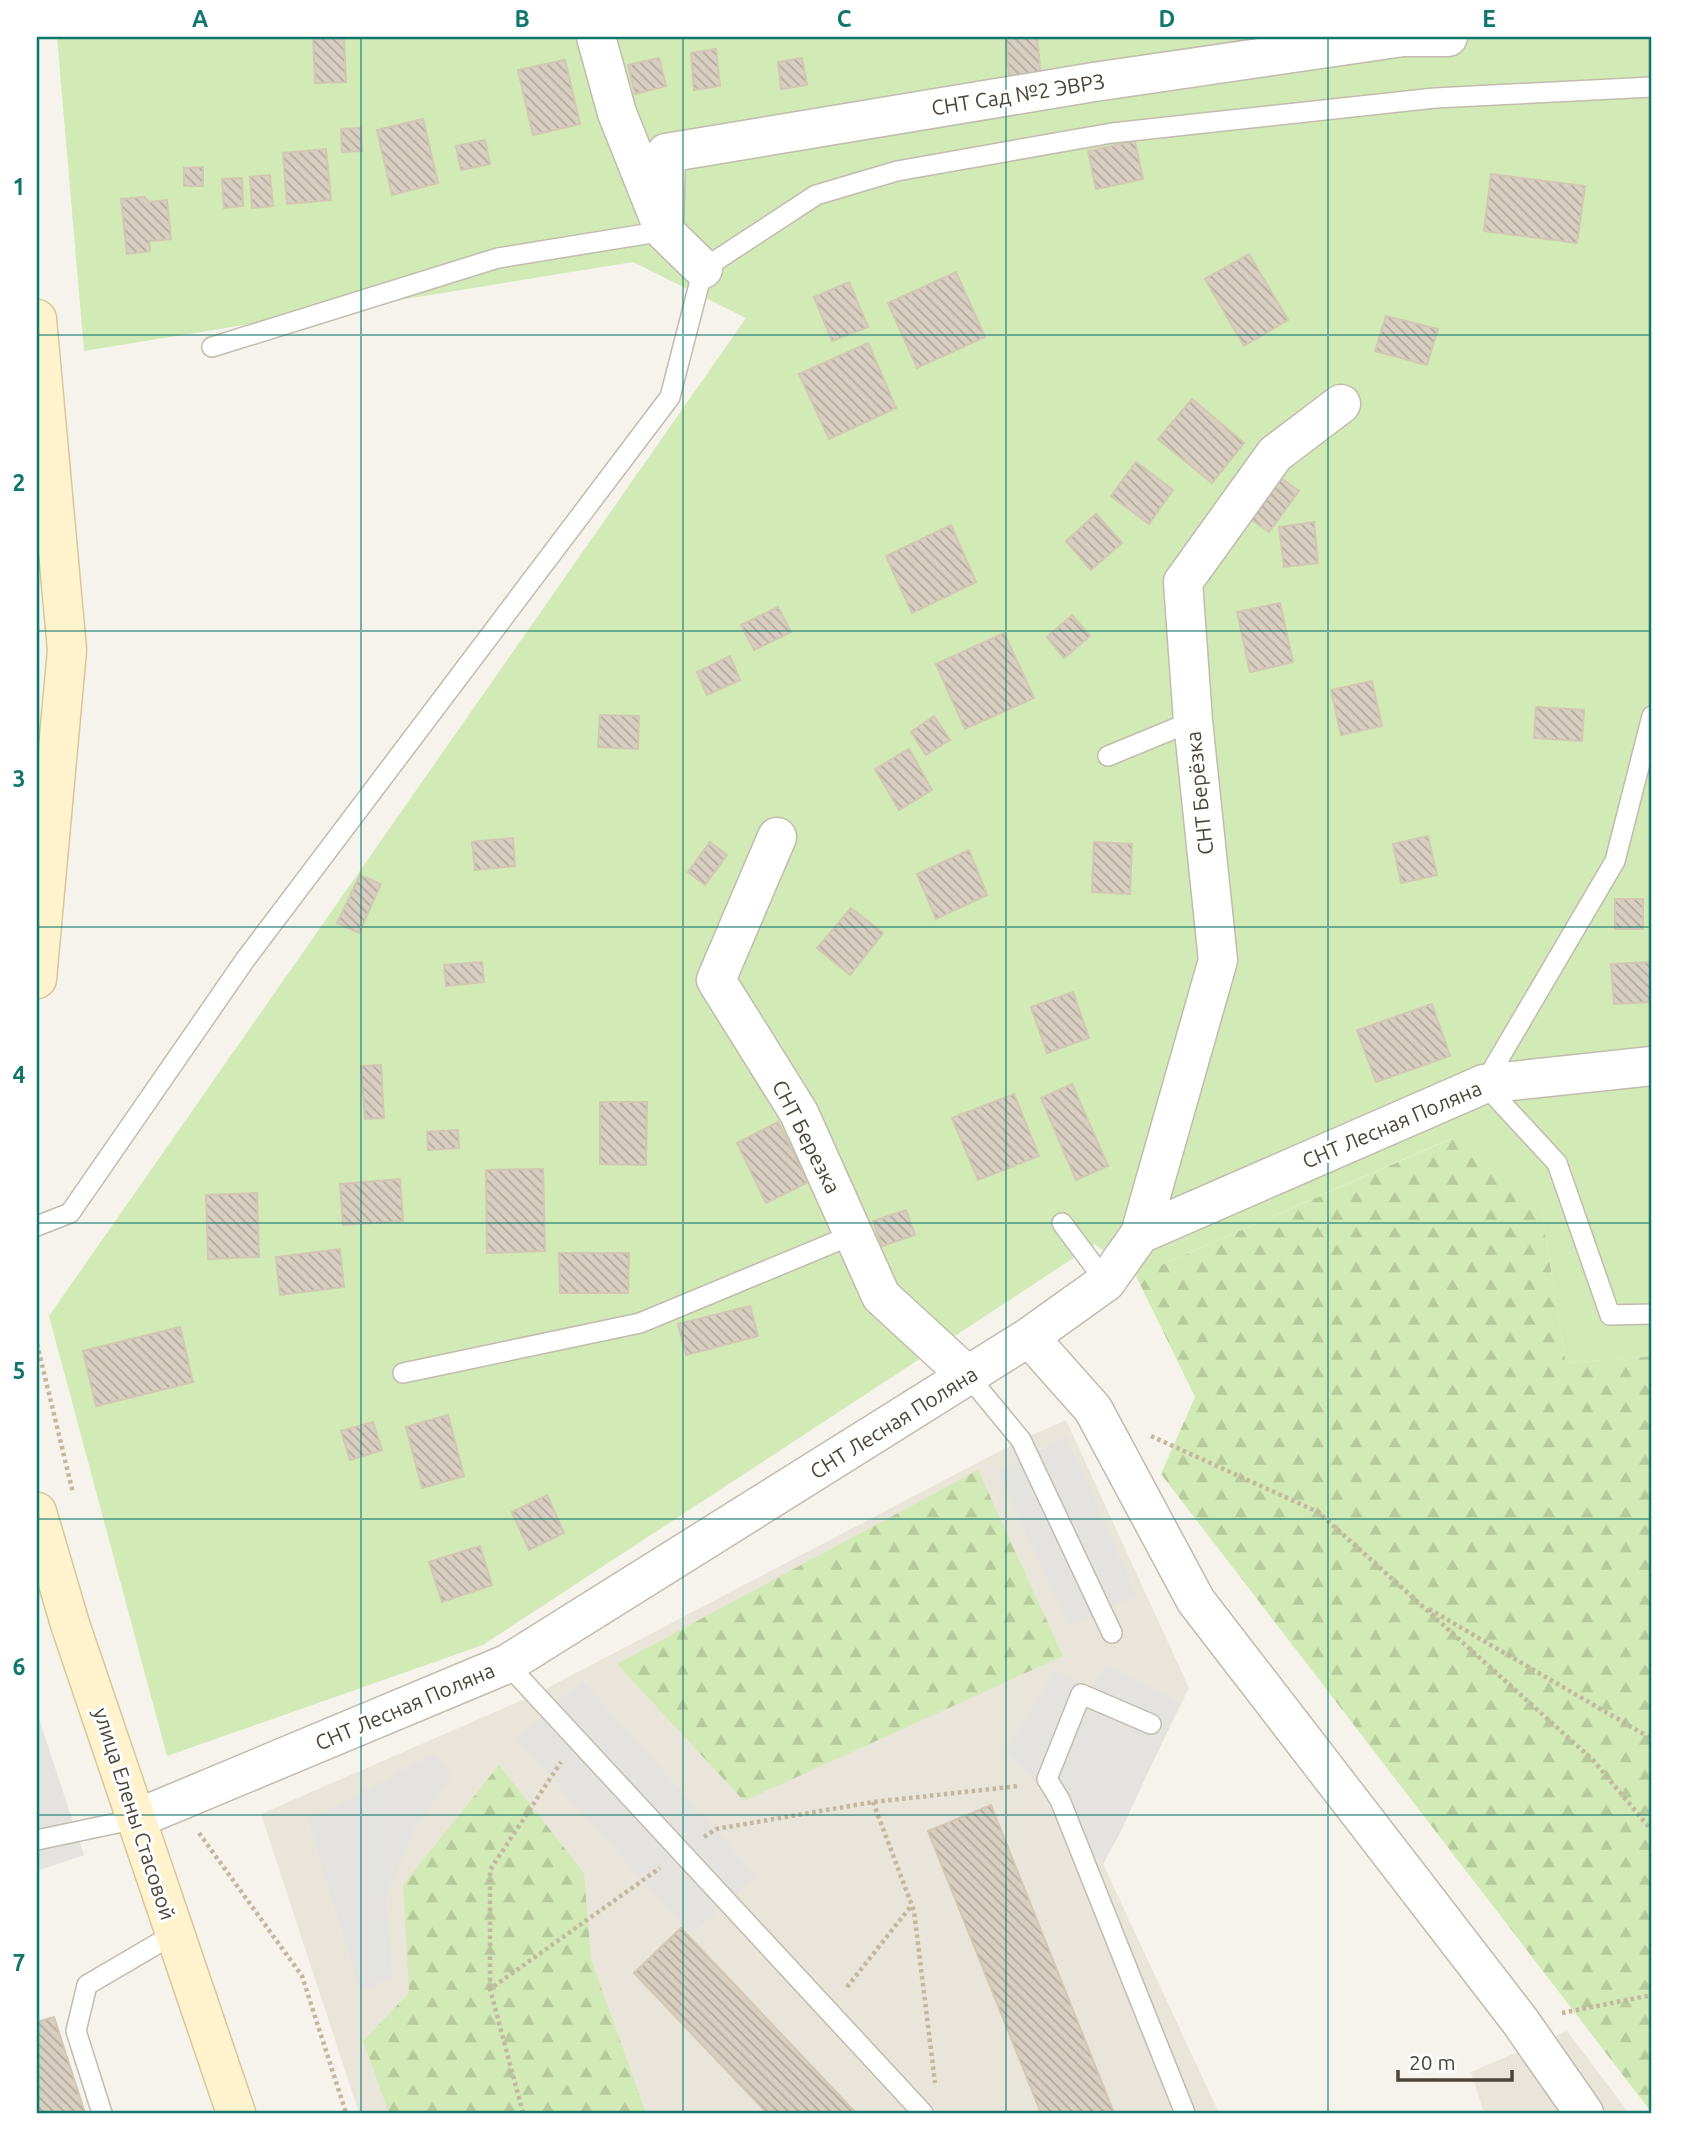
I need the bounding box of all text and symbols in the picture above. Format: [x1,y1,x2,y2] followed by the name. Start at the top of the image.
[192,6,208,31] text: A
[514,6,530,31] text: B
[837,6,852,31] text: C
[1159,6,1175,31] text: D
[1482,6,1496,31] text: E
[930,68,1106,120] street label: СНТ Сад №2 ЭВРЗ
[13,174,25,199] text: 1
[13,470,25,495] text: 2
[1181,730,1217,856] street label: СНТ Берёзка
[13,766,25,791] text: 3
[13,1062,26,1087] text: 4
[1298,1075,1485,1173] street label: СНТ Лесная Поляна
[768,1076,846,1197] street label: СНТ Березка
[13,1358,25,1383] text: 5
[805,1361,981,1483] street label: СНТ Лесная Поляна
[13,1654,26,1679] text: 6
[311,1657,498,1755] street label: СНТ Лесная Поляна
[89,1705,181,1923] street label: улица Елены Стасовой
[13,1950,25,1975] text: 7
[1398,2038,1512,2082] scale bar
[1409,2050,1456,2074] text: 20 m

